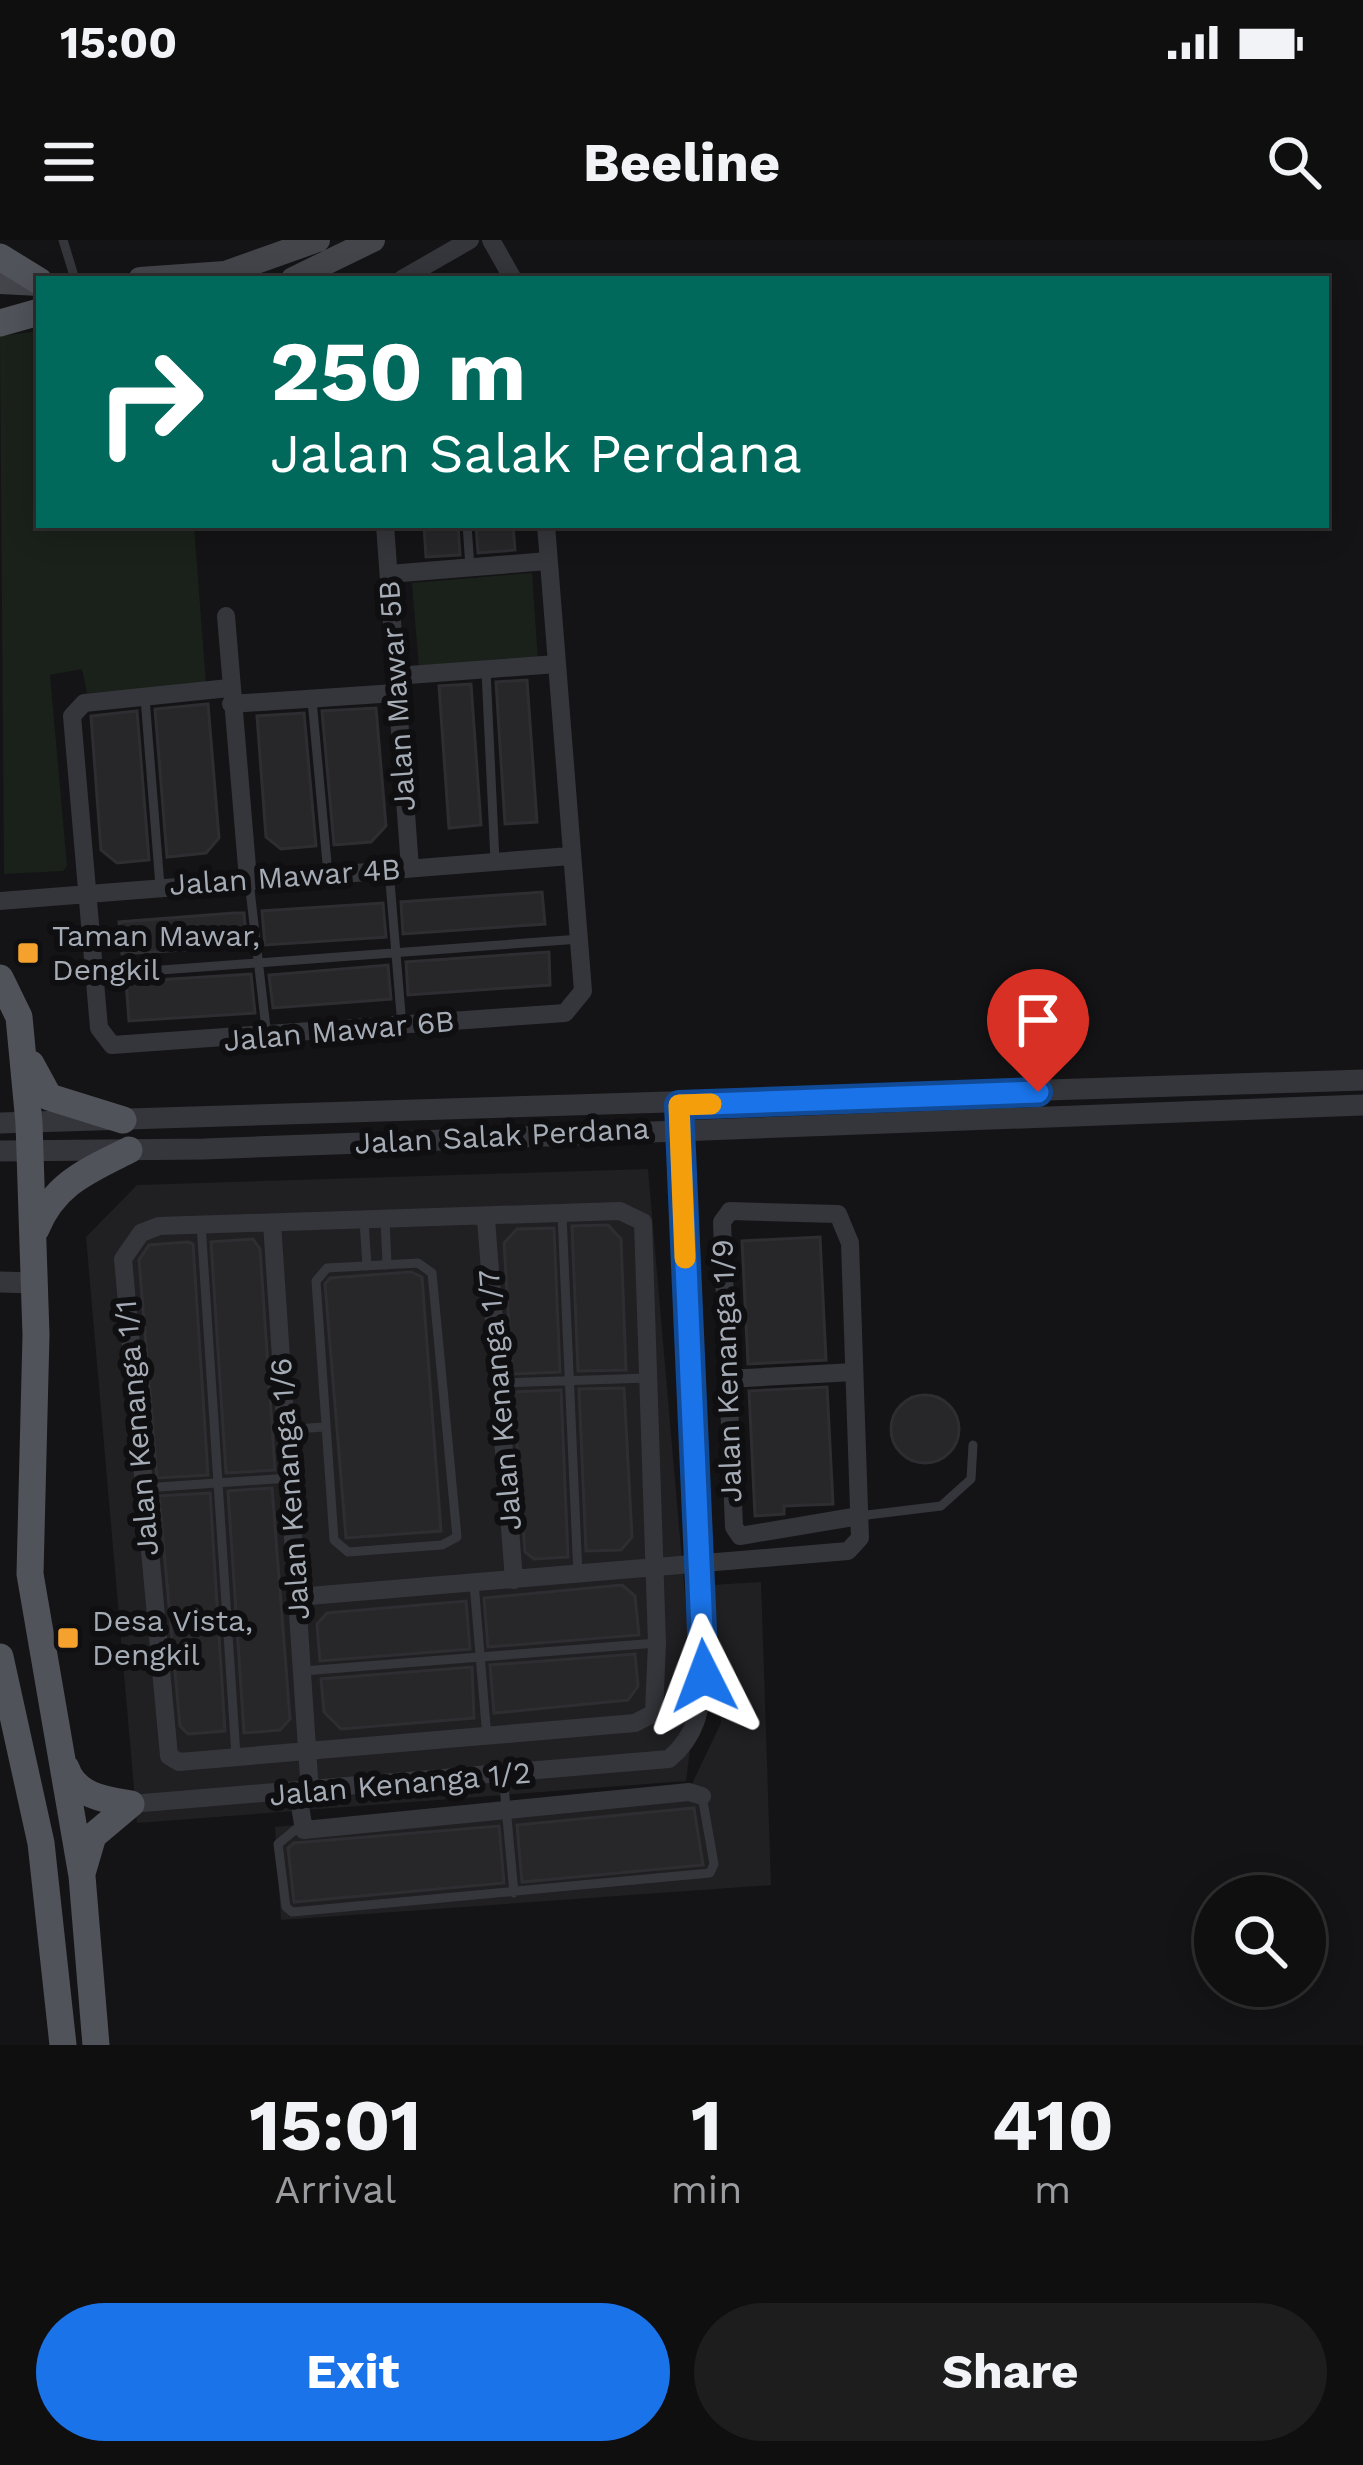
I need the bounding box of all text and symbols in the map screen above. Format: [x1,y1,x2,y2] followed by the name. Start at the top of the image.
[60,16,177,69] text: 15:00
[36,129,102,195] icon: menu
[1261,129,1327,195] icon: search
[583,131,780,194] text: Beeline
[270,322,526,420] text: 250 m
[72,324,228,480] icon: right
[270,422,802,485] text: Jalan Salak Perdana
[371,580,422,812] street label: Jalan Mawar 5B
[168,851,402,902] street label: Jalan Mawar 4B
[52,918,260,987] place label: Taman Mawar, Dengkil
[15,940,41,966] marker: Taman Mawar, Dengkil
[987,969,1089,1092] pin
[1005,987,1071,1053] icon: arrive
[222,1003,456,1058] street label: Jalan Mawar 6B
[354,1110,650,1161] street label: Jalan Salak Perdana
[704,1239,749,1503] street label: Jalan Kenanga 1/9
[471,1268,528,1532] street label: Jalan Kenanga 1/7
[108,1299,165,1557] street label: Jalan Kenanga 1/1
[263,1357,316,1621] street label: Jalan Kenanga 1/6
[92,1603,253,1672] place label: Desa Vista, Dengkil
[641,1613,767,1739] position arrow
[55,1625,81,1651] marker: Desa Vista, Dengkil
[268,1755,532,1812] street label: Jalan Kenanga 1/2
[1194,1875,1326,2007] map controls
[1194,1875,1326,2007] button: search
[249,2083,421,2167] text: 15:01
[691,2083,722,2167] text: 1
[992,2083,1114,2167] text: 410
[274,2167,396,2212] text: Arrival
[671,2167,742,2212] text: min
[1034,2167,1071,2212] text: m
[36,2303,670,2441] button: Exit
[694,2303,1327,2441] button: Share

